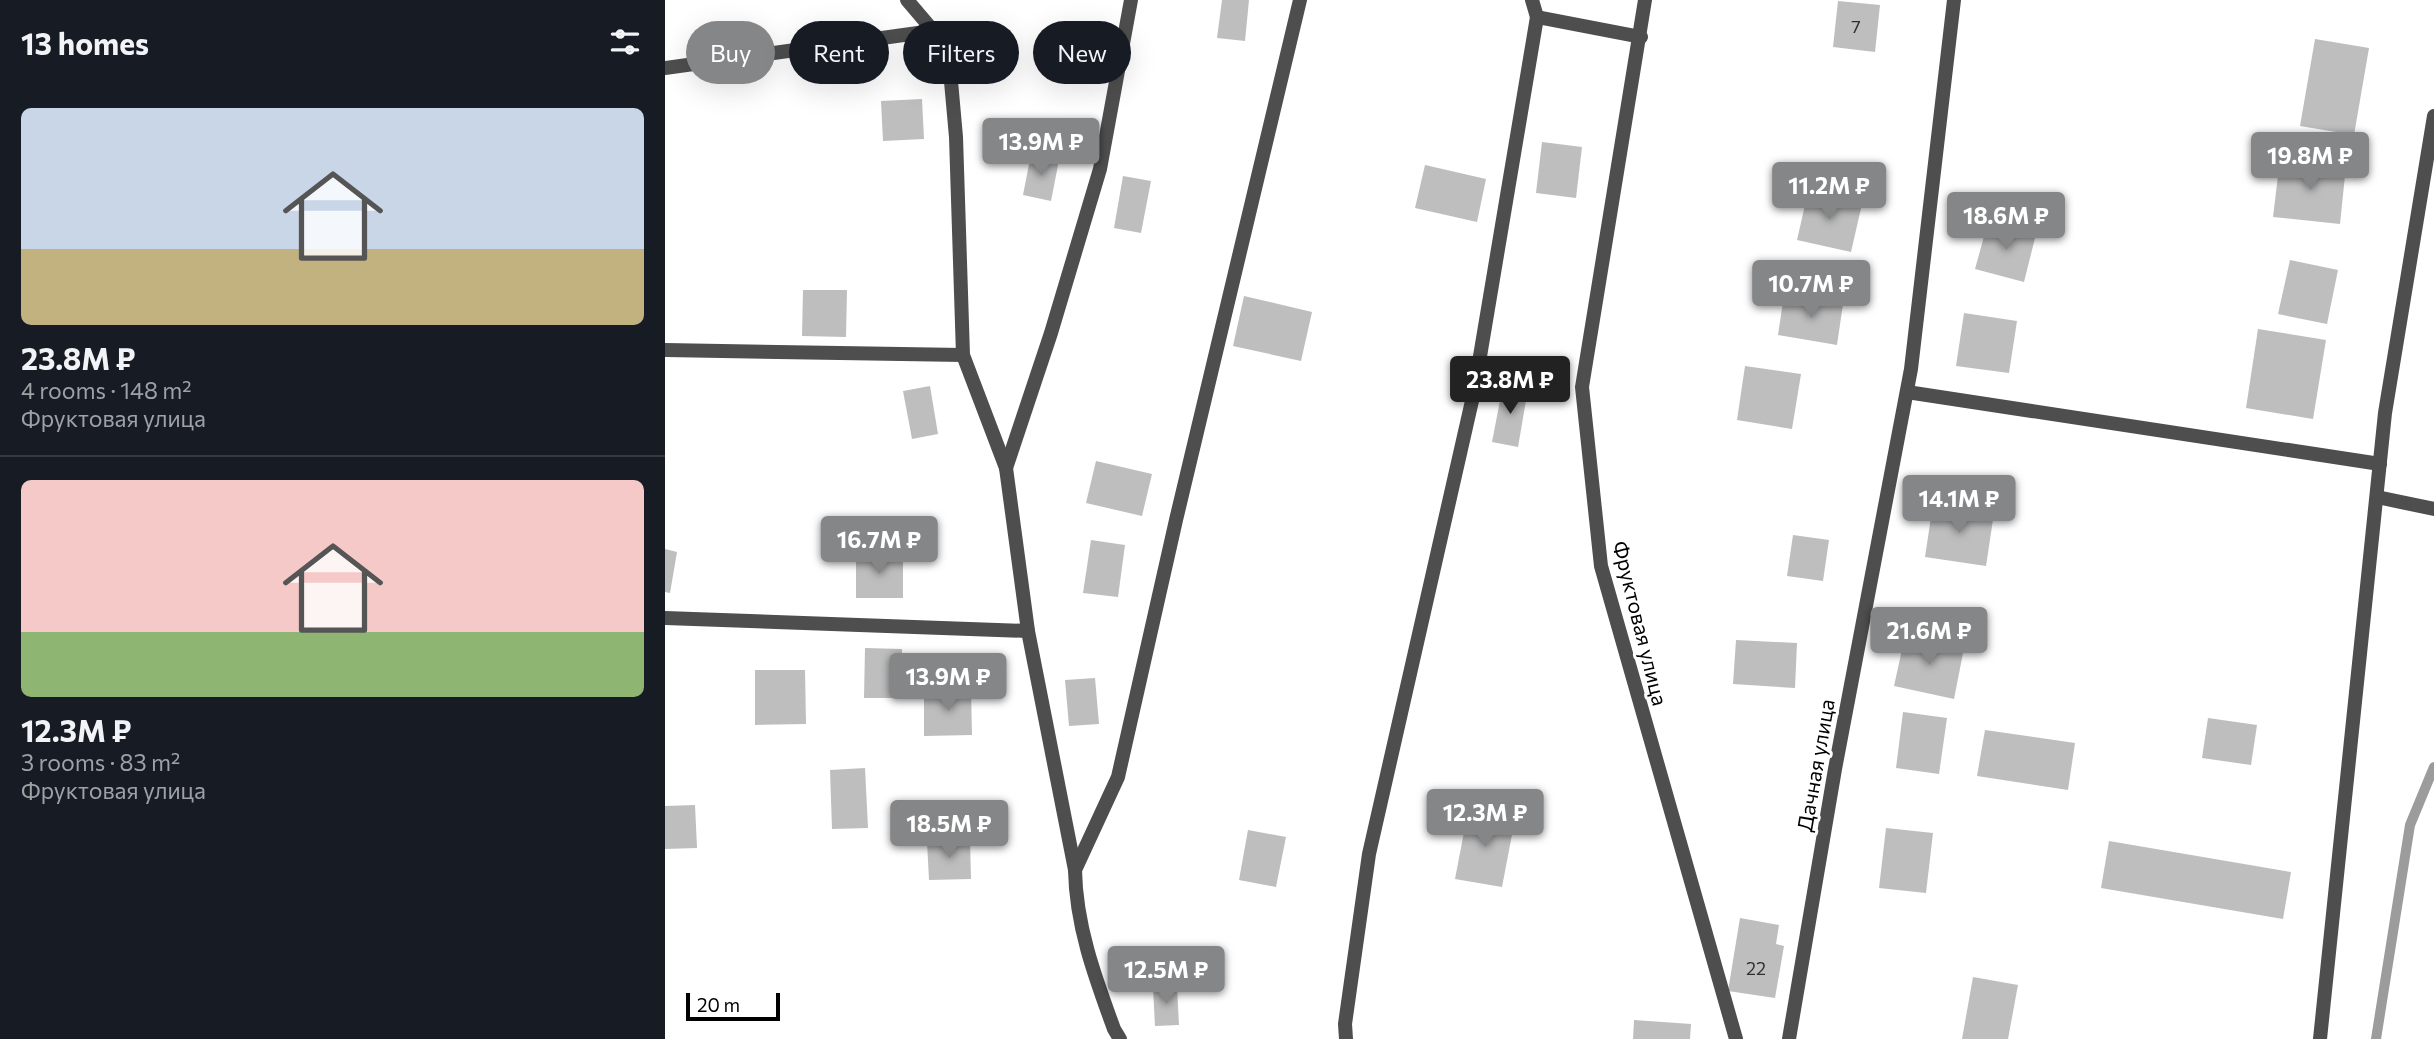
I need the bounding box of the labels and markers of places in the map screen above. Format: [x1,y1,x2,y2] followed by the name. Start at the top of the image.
[976,118,1106,178] pin: 13.9M ₽
[2245,132,2375,192] pin: 19.8M ₽
[1764,162,1894,222] pin: 11.2M ₽
[1941,192,2071,252] pin: 18.6M ₽
[1746,260,1876,320] pin: 10.7M ₽
[1445,356,1575,416] pin: 23.8M ₽
[1894,476,2024,535] pin: 14.1M ₽
[814,516,944,576] pin: 16.7M ₽
[1864,608,1994,667] pin: 21.6M ₽
[883,654,1013,713] pin: 13.9M ₽
[1420,790,1550,849] pin: 12.3M ₽
[884,800,1014,860] pin: 18.5M ₽
[1101,946,1231,1006] pin: 12.5M ₽

